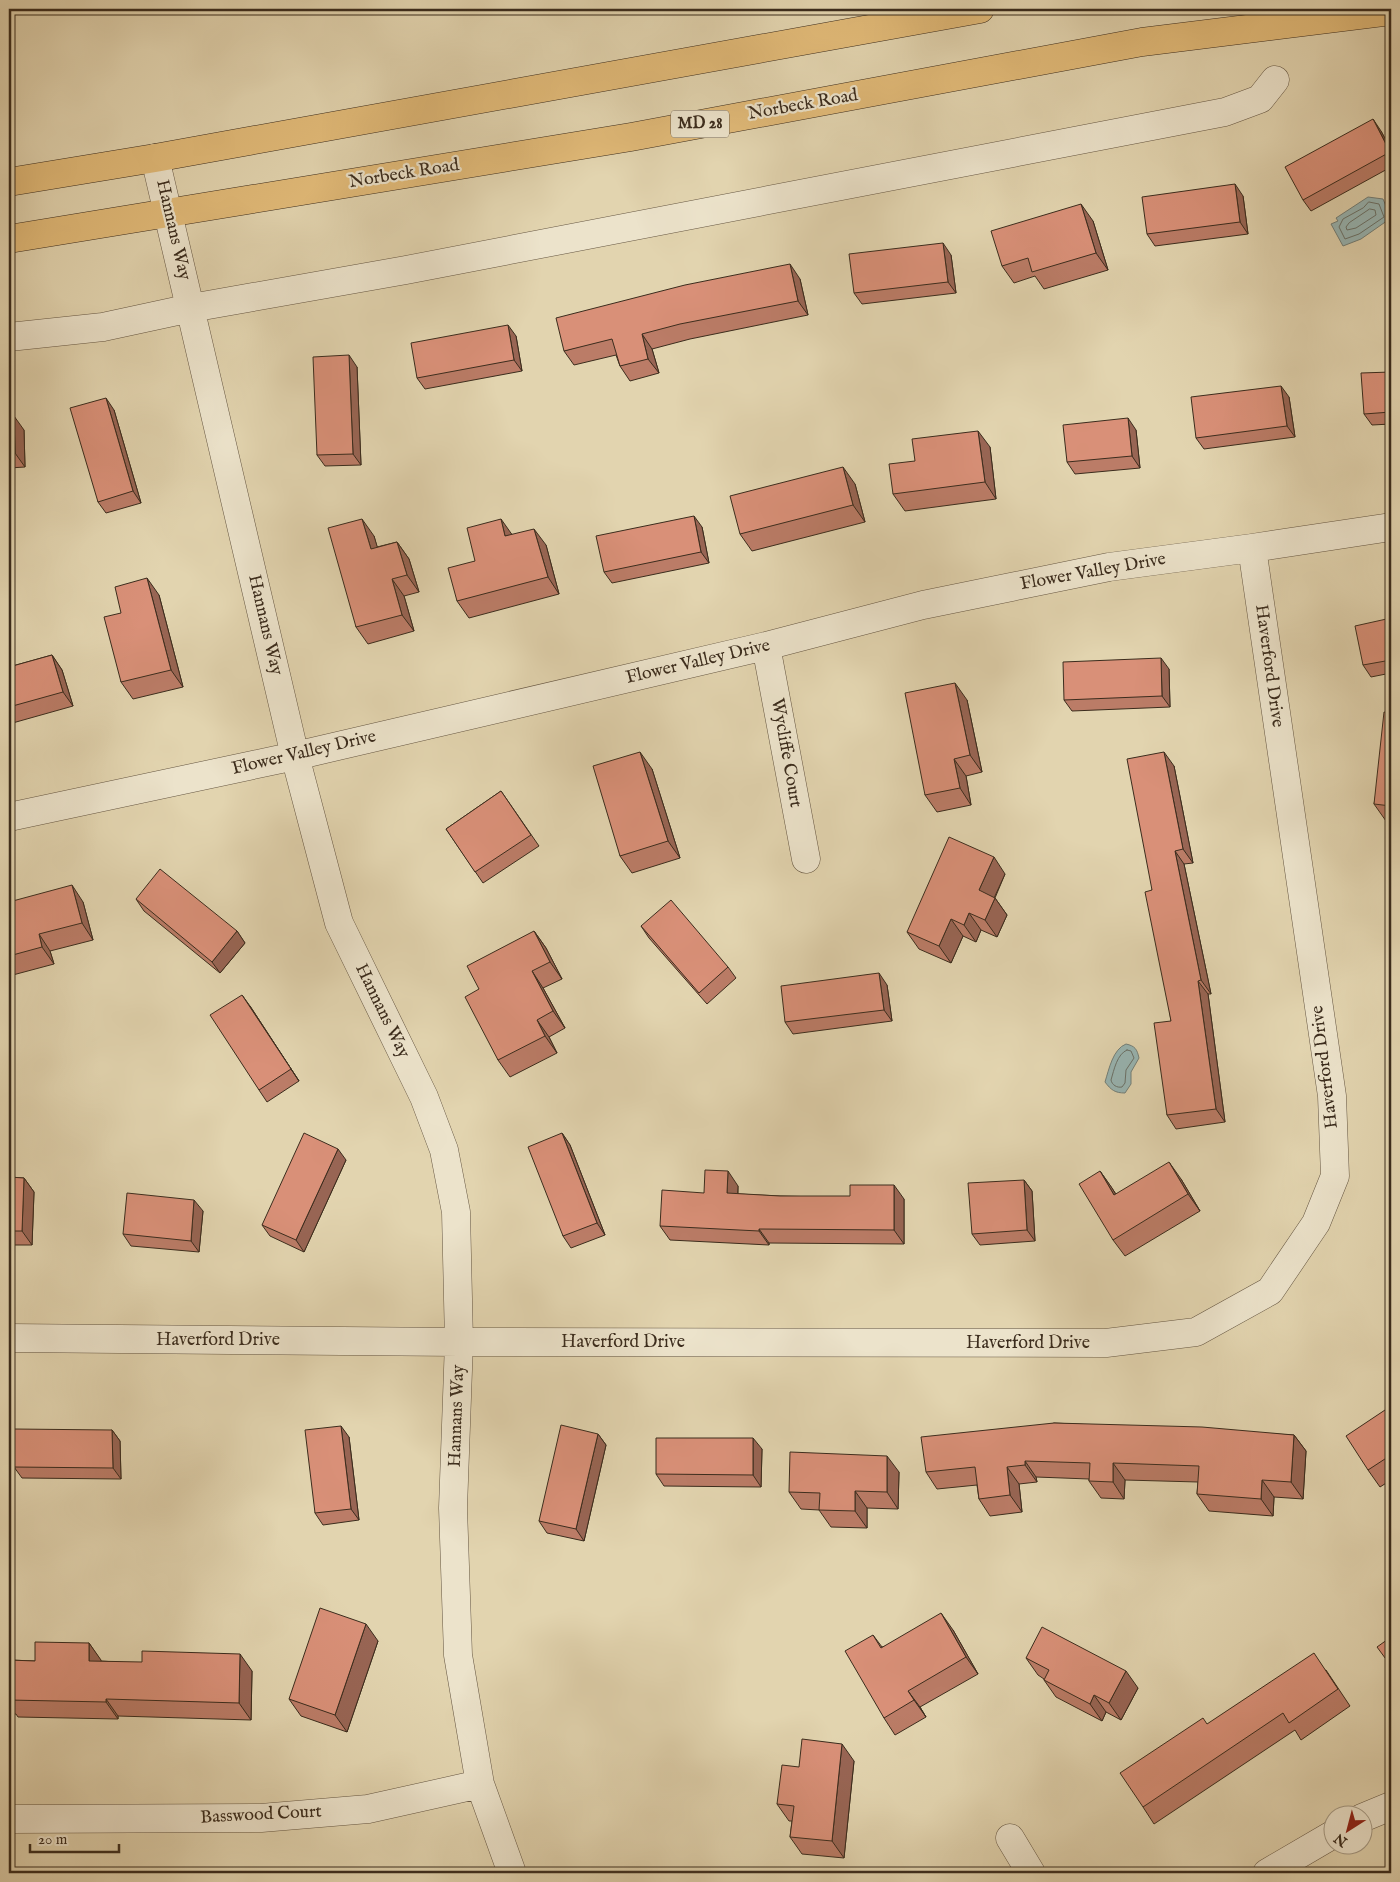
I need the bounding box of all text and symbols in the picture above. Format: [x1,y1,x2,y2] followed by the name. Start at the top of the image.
[746,84,860,126] street label: Norbeck Road
[671,110,729,138] road number: MD 28
[347,154,461,194] street label: Norbeck Road
[150,177,196,283] street label: Hannans Way
[1018,548,1168,596] street label: Flower Valley Drive
[242,572,288,678] street label: Hannans Way
[1249,603,1289,729] street label: Haverford Drive
[624,634,772,690] street label: Flower Valley Drive
[765,697,807,809] street label: Wycliffe Court
[230,725,378,781] street label: Flower Valley Drive
[349,960,415,1062] street label: Hannans Way
[1306,1004,1344,1130] street label: Haverford Drive
[156,1329,280,1352] street label: Haverford Drive
[561,1331,685,1354] street label: Haverford Drive
[966,1332,1090,1355] street label: Haverford Drive
[444,1364,470,1468] street label: Hannans Way
[200,1800,322,1830] street label: Basswood Court
[1322,1804,1372,1854] north arrow
[30,1822,119,1854] scale bar
[1331,1829,1352,1851] text: N
[38,1830,68,1849] text: 20 m

